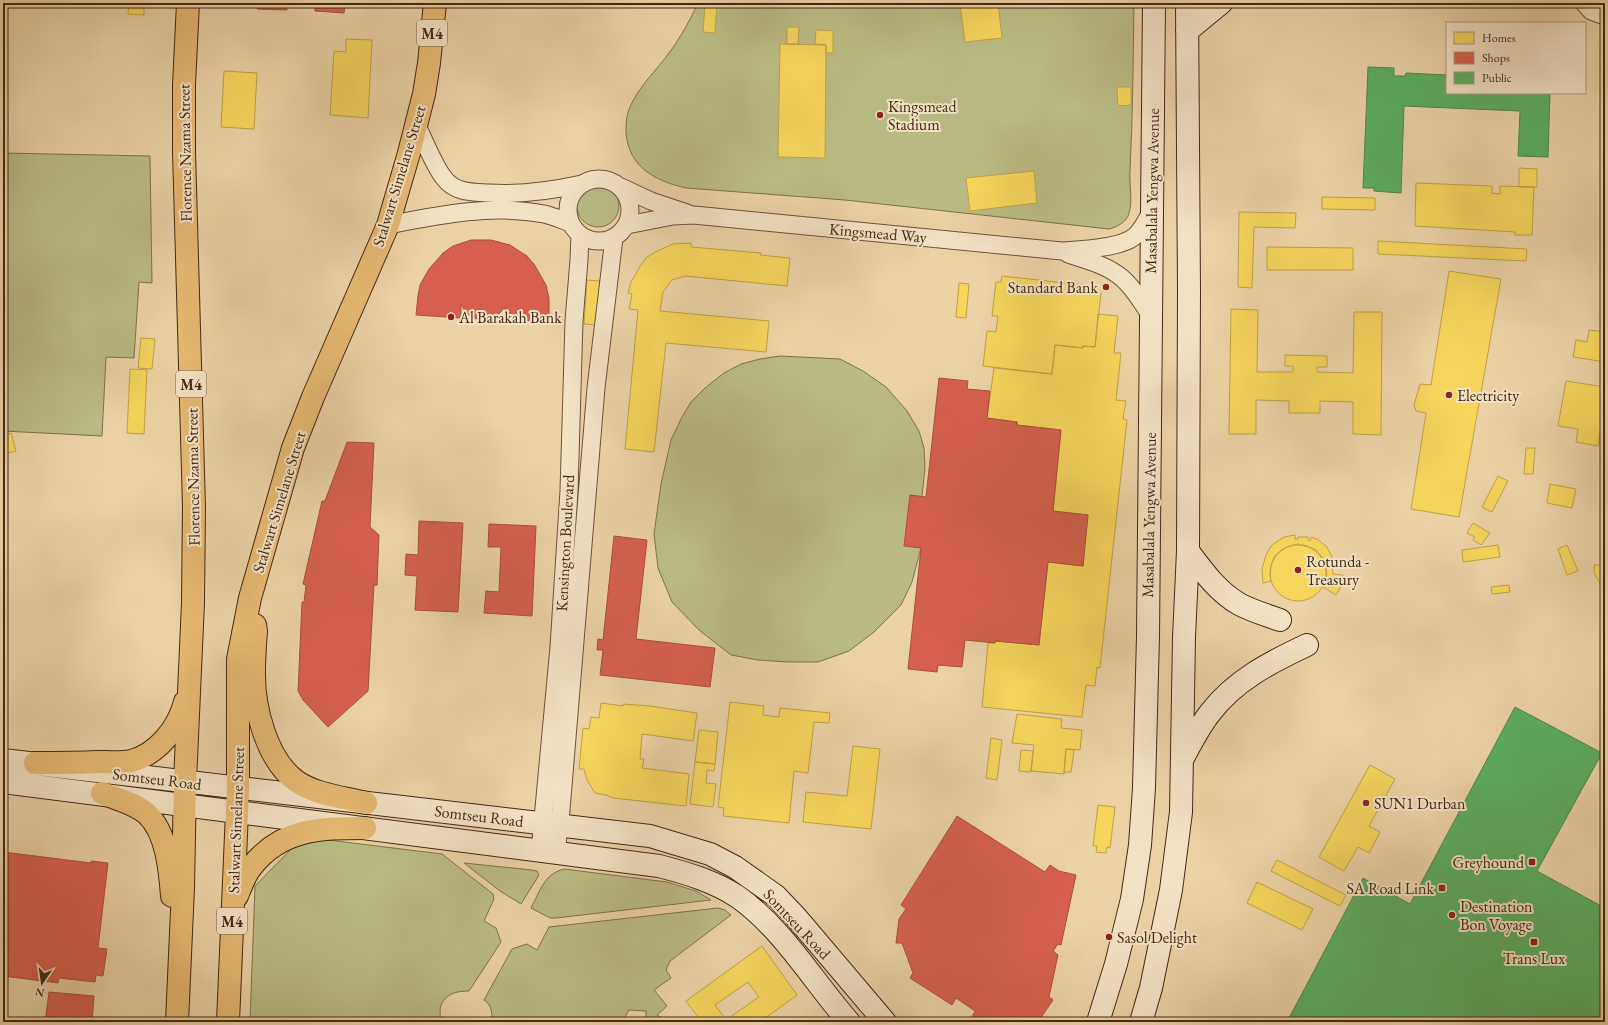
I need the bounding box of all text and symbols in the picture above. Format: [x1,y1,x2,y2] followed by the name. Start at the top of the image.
[417,20,447,46] road number: M4
[1446,22,1586,94] legend
[1482,30,1516,46] text: Homes
[1482,50,1510,66] text: Shops
[1482,70,1512,86] text: Public
[173,84,197,222] street label: Florence Nzama Street
[888,96,957,135] place label: Kingsmead Stadium
[368,103,430,249] street label: Stalwart Simelane Street
[1140,108,1164,274] street label: Masabalala Yengwa Avenue
[875,110,885,120] marker: Kingsmead Stadium
[828,218,929,248] street label: Kingsmead Way
[1008,277,1098,298] place label: Standard Bank
[1101,282,1111,292] marker: Standard Bank
[458,307,562,328] place label: Al Barakah Bank
[446,312,456,322] marker: Al Barakah Bank
[176,371,206,397] road number: M4
[1457,385,1520,406] place label: Electricity
[1444,390,1454,400] marker: Electricity
[181,408,205,546] street label: Florence Nzama Street
[248,429,310,575] street label: Stalwart Simelane Street
[1137,432,1161,598] street label: Masabalala Yengwa Avenue
[551,473,579,612] street label: Kensington Boulevard
[1306,551,1369,590] place label: Rotunda - Treasury
[1293,565,1303,575] marker: Rotunda - Treasury
[223,746,249,894] street label: Stalwart Simelane Street
[111,763,204,795] street label: Somtseu Road
[1374,793,1466,814] place label: SUN1 Durban
[1361,798,1371,808] marker: SUN1 Durban
[433,800,526,832] street label: Somtseu Road
[1453,852,1525,873] place label: Greyhound
[1527,857,1537,867] marker: Greyhound
[1346,878,1434,899] place label: SA Road Link
[1437,883,1447,893] marker: SA Road Link
[759,884,836,964] street label: Somtseu Road
[1460,896,1533,935] place label: Destination Bon Voyage
[217,908,247,934] road number: M4
[1447,910,1457,920] marker: Destination Bon Voyage
[1117,927,1197,948] place label: Sasol Delight
[1104,932,1114,942] marker: Sasol Delight
[1529,937,1539,947] marker: Trans Lux
[1503,948,1565,969] place label: Trans Lux
[22,963,62,1003] north arrow
[34,985,46,1001] text: N

